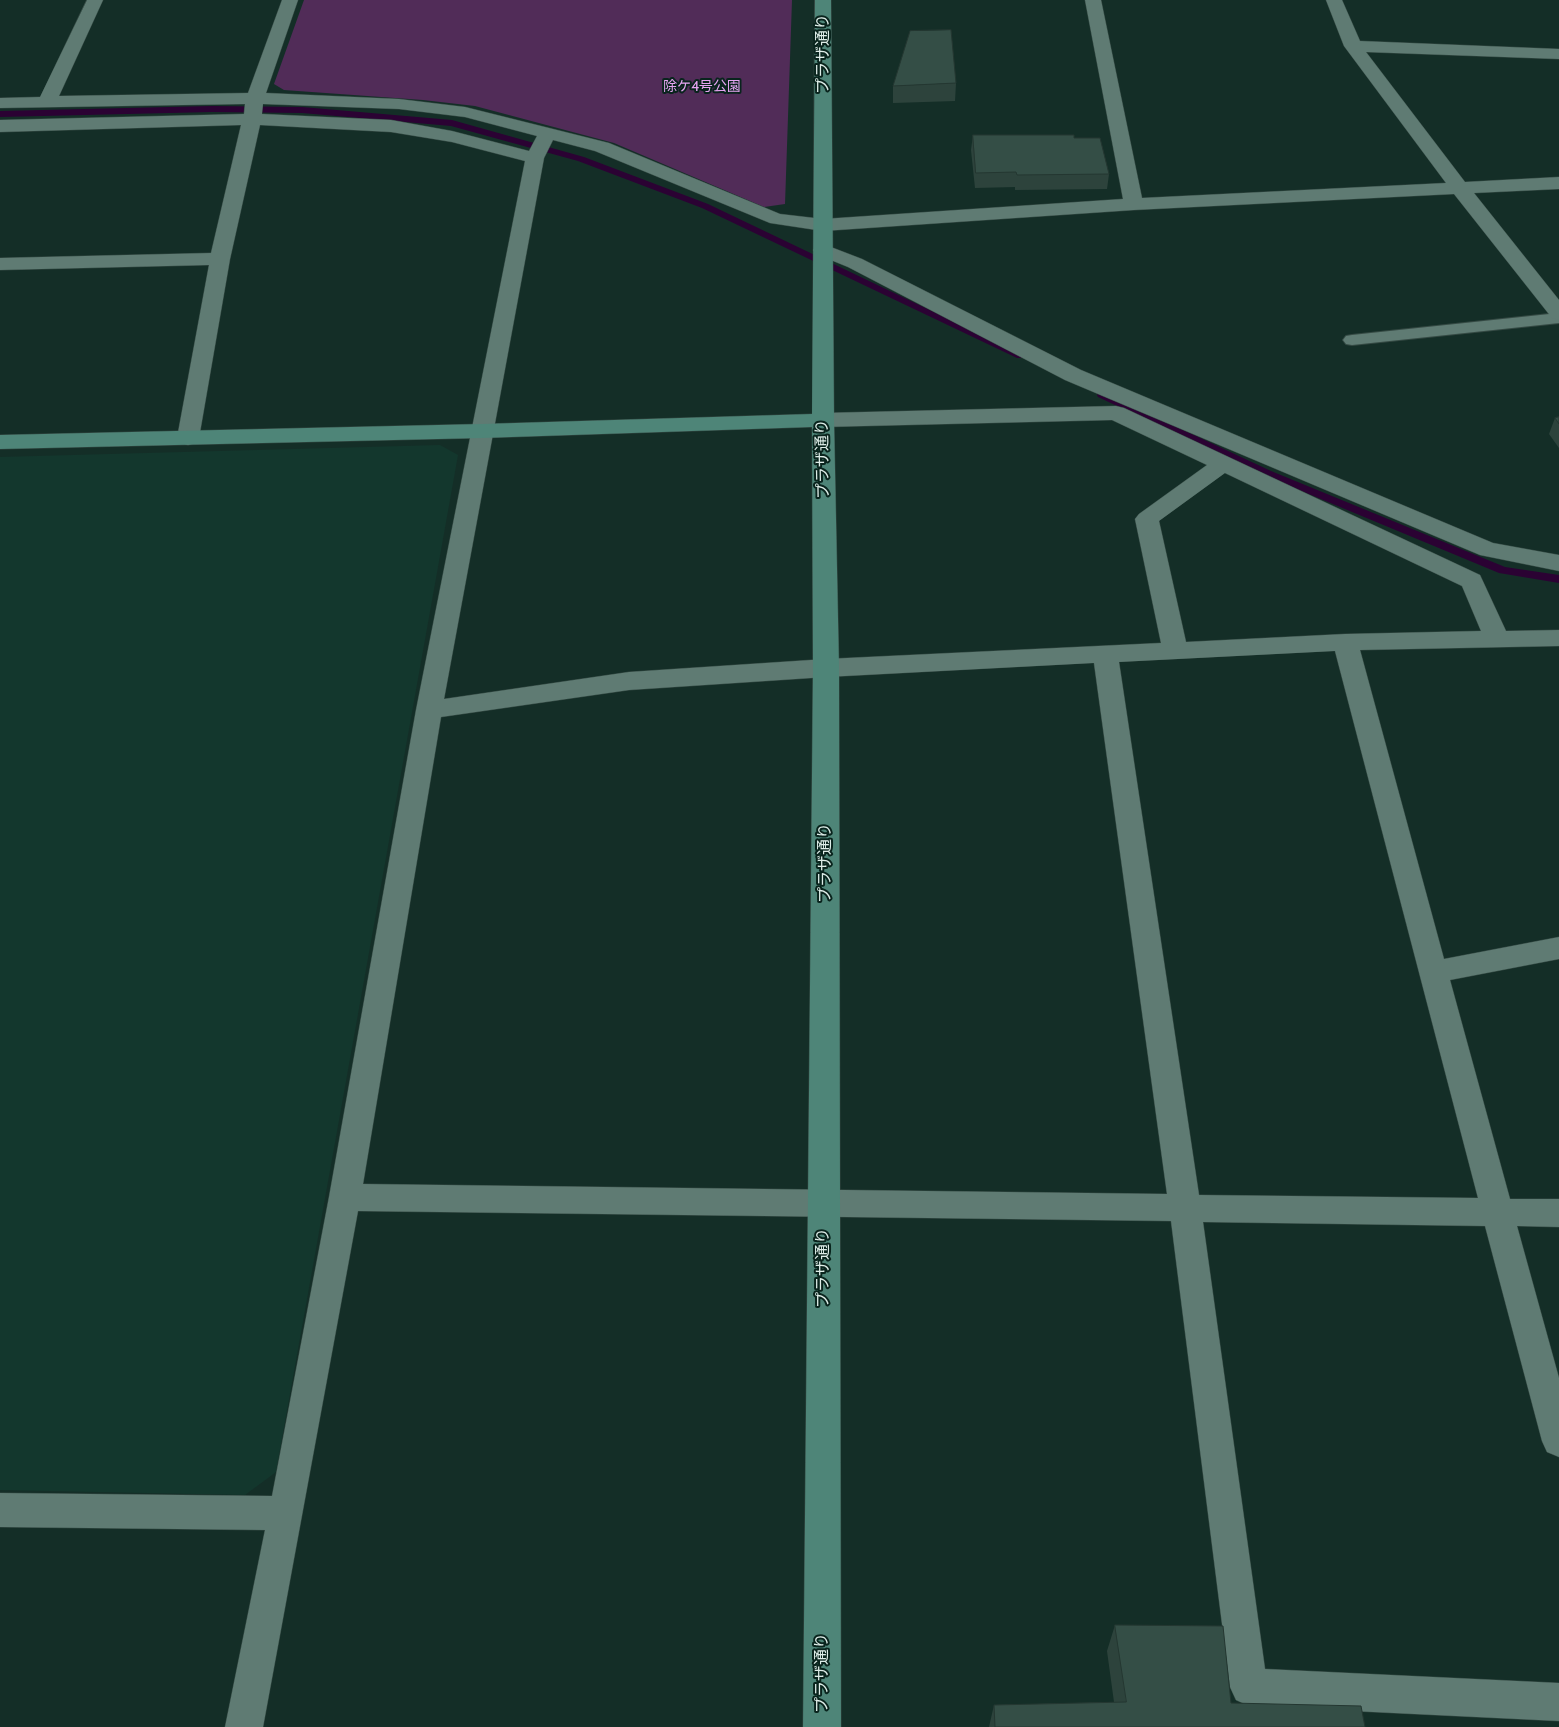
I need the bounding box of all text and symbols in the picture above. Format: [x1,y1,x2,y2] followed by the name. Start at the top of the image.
[813,14,833,94] street label: プラザ通り
[663,79,741,95] park label: 除ケ4号公園
[813,419,833,499] street label: プラザ通り
[815,823,835,903] street label: プラザ通り
[813,1228,833,1308] street label: プラザ通り
[812,1633,832,1713] street label: プラザ通り

